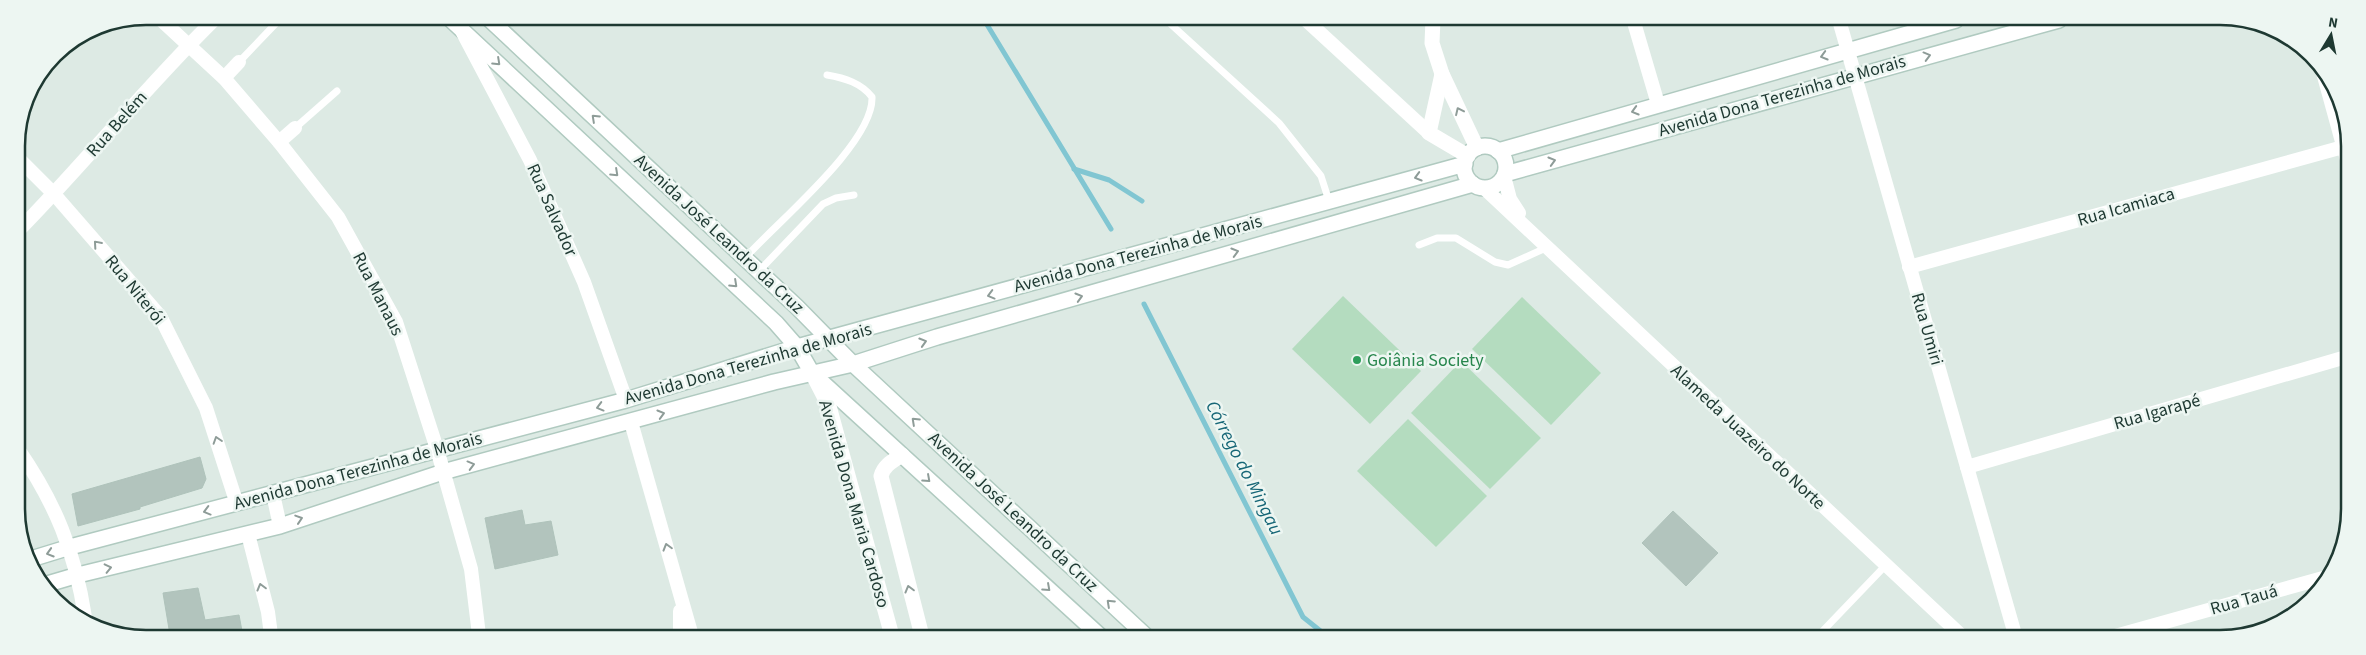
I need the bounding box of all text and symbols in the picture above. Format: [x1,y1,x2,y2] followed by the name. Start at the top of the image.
[2306,10,2356,60] north arrow
[2327,13,2339,34] text: N
[1655,49,1909,143] street label: Avenida Dona Terezinha de Morais
[1821,51,1829,61] one-way arrow
[1923,51,1931,61] one-way arrow
[491,56,500,65] one-way arrow
[81,86,153,162] street label: Rua Belém
[1631,105,1639,115] one-way arrow
[1455,107,1466,116] one-way arrow
[592,115,601,124] one-way arrow
[628,148,810,320] street label: Avenida José Leandro da Cruz
[1547,156,1556,167] one-way arrow
[520,160,584,261] street label: Rua Salvador
[610,167,619,176] one-way arrow
[1414,172,1422,182] one-way arrow
[2074,181,2178,233] street label: Rua Icamiaca
[1011,209,1265,299] street label: Avenida Dona Terezinha de Morais
[94,240,103,249] one-way arrow
[1231,247,1240,258] one-way arrow
[346,248,410,340] street label: Rua Manaus
[99,250,171,330] street label: Rua Niterói
[728,278,737,287] one-way arrow
[987,289,996,300] one-way arrow
[1905,290,1949,368] street label: Rua Umiri
[1074,292,1082,302] one-way arrow
[621,317,875,411] street label: Avenida Dona Terezinha de Morais
[918,337,926,347] one-way arrow
[1367,348,1484,373] place label: Goiânia Society
[1351,354,1363,366] marker: Goiânia Society
[1665,358,1831,516] street label: Alameda Juazeiro do Norte
[2111,388,2203,436] street label: Rua Igarapé
[1198,396,1290,540] water label: Córrego do Mingau
[812,397,896,611] street label: Avenida Dona Maria Cardoso
[596,401,605,412] one-way arrow
[657,409,665,419] one-way arrow
[911,418,920,427] one-way arrow
[231,426,485,516] street label: Avenida Dona Terezinha de Morais
[922,426,1104,598] street label: Avenida José Leandro da Cruz
[212,437,222,445] one-way arrow
[466,460,475,471] one-way arrow
[922,473,931,482] one-way arrow
[203,506,211,516] one-way arrow
[295,515,303,525] one-way arrow
[662,543,672,552] one-way arrow
[46,547,54,557] one-way arrow
[103,563,112,574] one-way arrow
[2207,578,2281,622] street label: Rua Tauá
[1042,582,1051,591] one-way arrow
[257,583,267,592] one-way arrow
[904,585,915,593] one-way arrow
[1107,600,1116,609] one-way arrow

